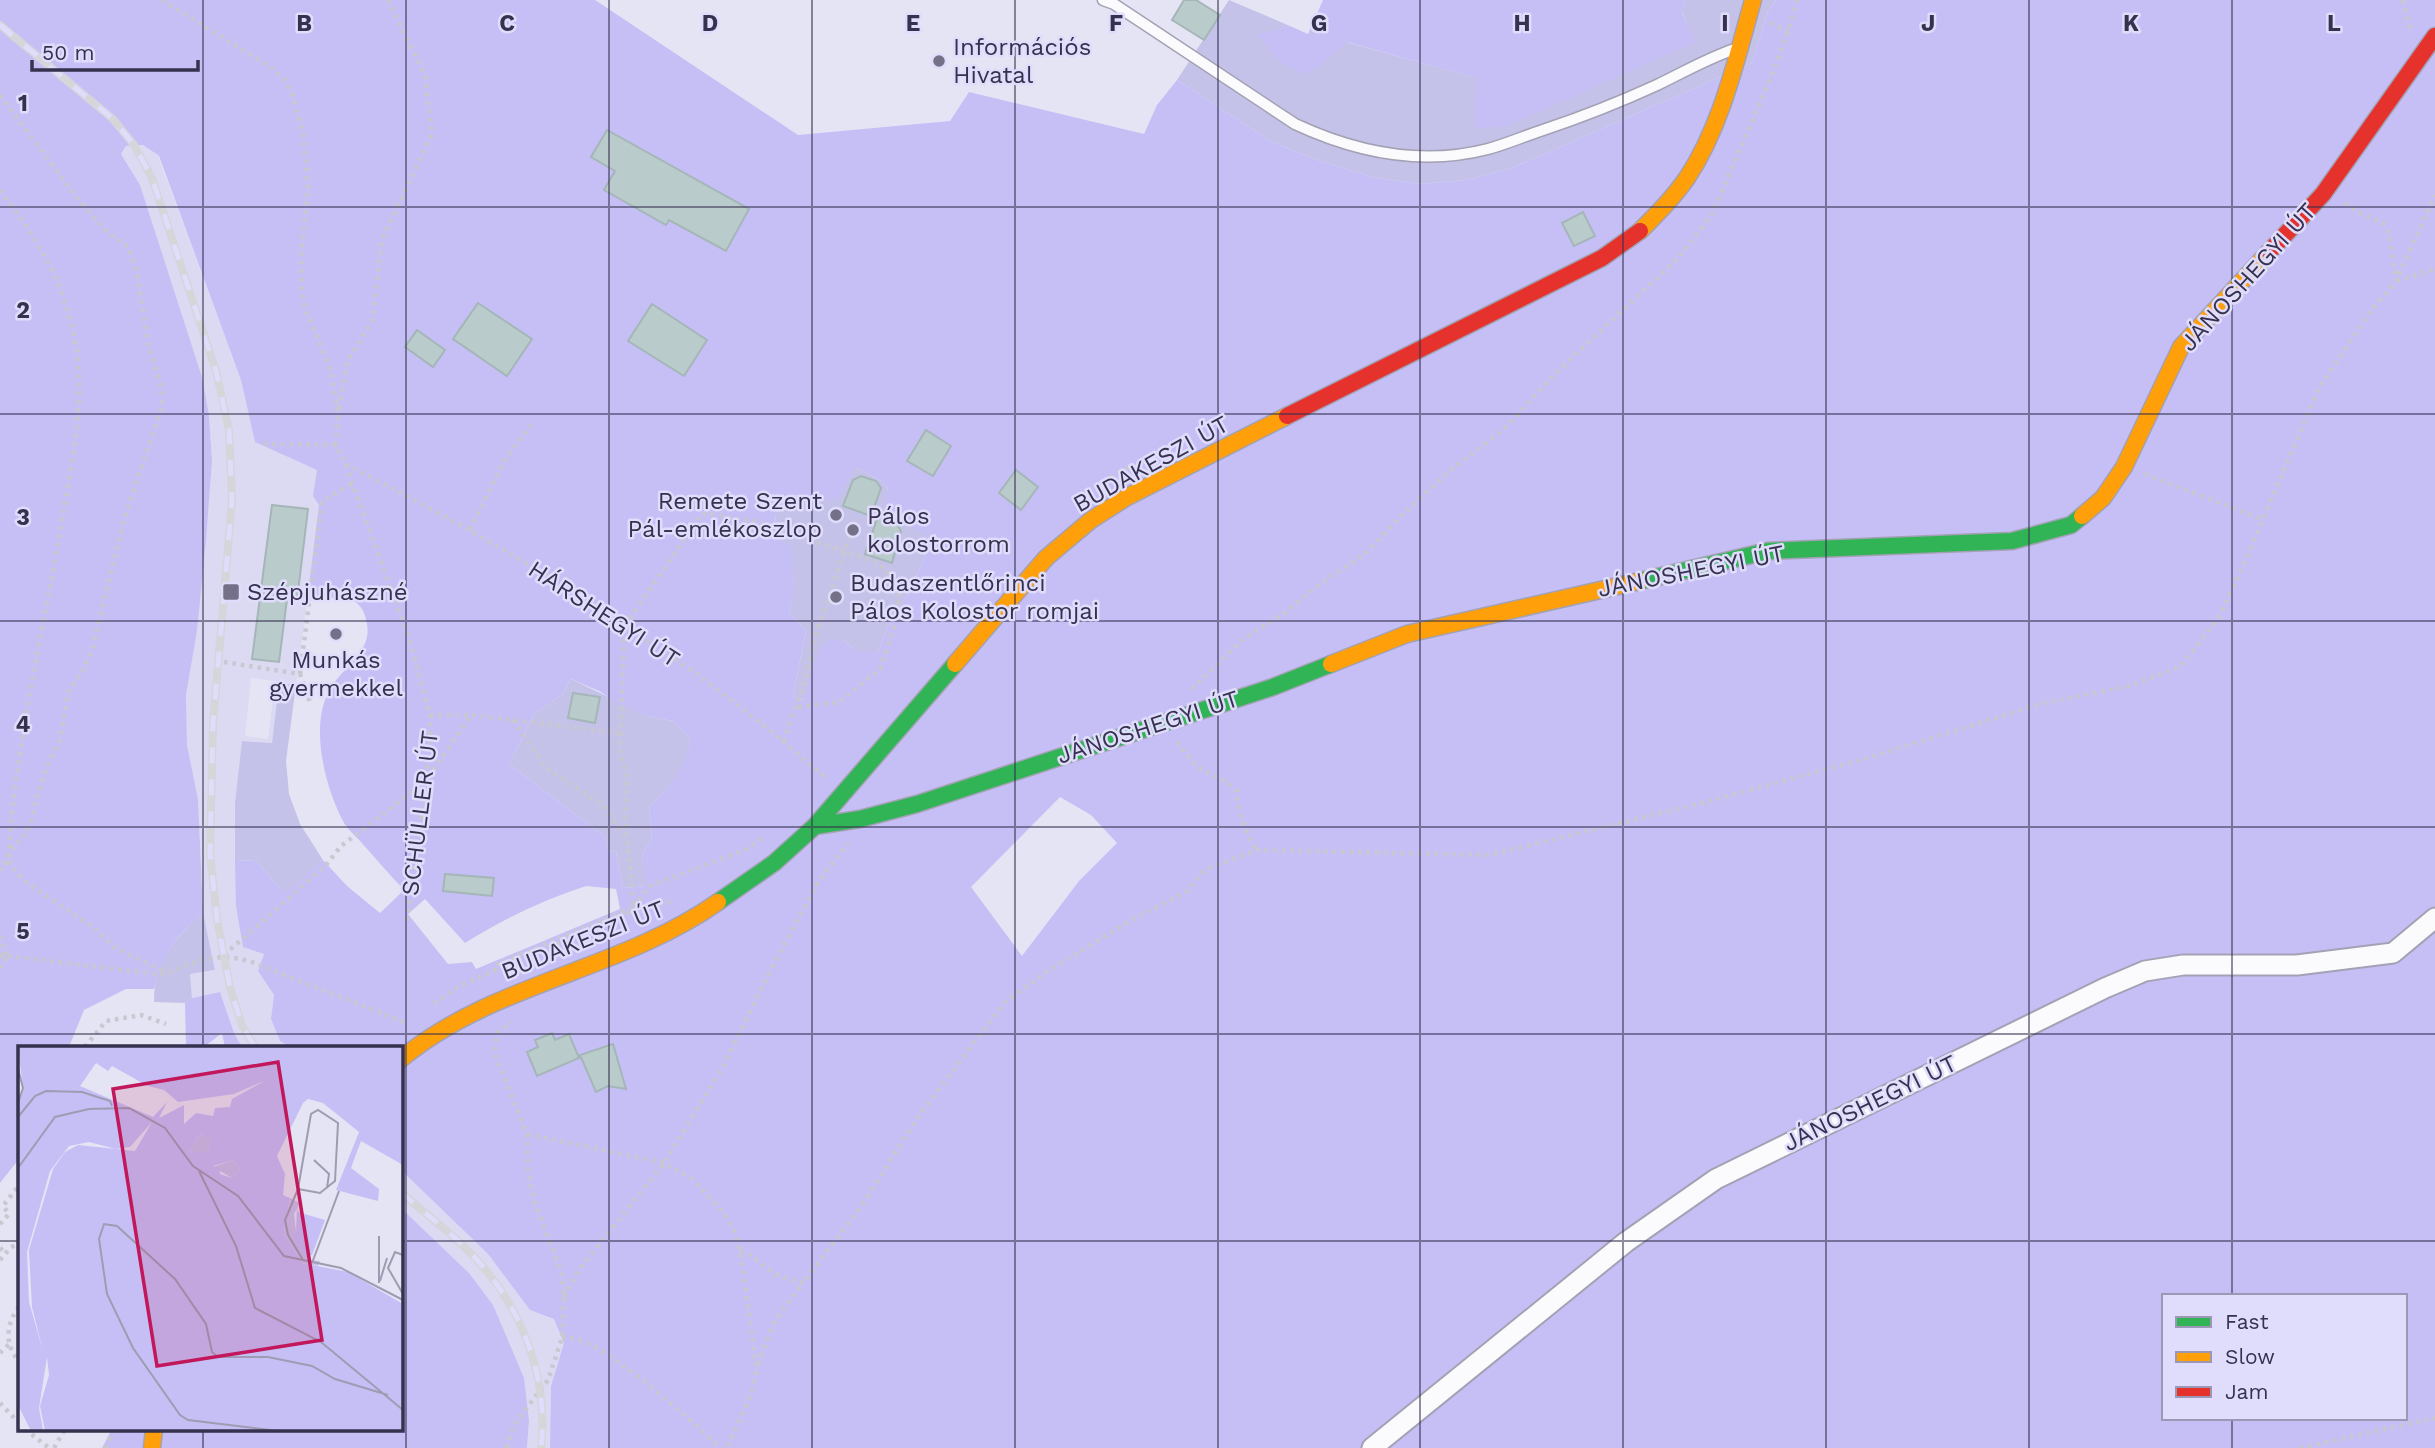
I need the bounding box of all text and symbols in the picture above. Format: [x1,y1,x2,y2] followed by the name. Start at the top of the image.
[296,10,312,37] text: B
[499,10,515,37] text: C
[702,10,718,37] text: D
[906,10,920,37] text: E
[1109,10,1123,37] text: F
[1311,10,1327,37] text: G
[1513,10,1531,37] text: H
[1721,10,1729,37] text: I
[1921,10,1935,37] text: J
[2123,10,2139,37] text: K
[2327,10,2341,37] text: L
[32,28,198,72] scale bar
[953,33,1091,89] place label: Információs Hivatal
[42,40,94,65] text: 50 m
[931,53,947,69] marker: Információs Hivatal
[18,90,28,117] text: 1
[2174,197,2322,357] street label: JÁNOSHEGYI ÚT
[16,297,30,324] text: 2
[1068,410,1234,518] street label: BUDAKESZI ÚT
[627,487,822,543] place label: Remete Szent Pál-emlékoszlop
[867,502,1010,558] place label: Pálos kolostorrom
[16,504,30,531] text: 3
[828,507,844,523] marker: Remete Szent Pál-emlékoszlop
[845,522,861,538] marker: Pálos kolostorrom
[1595,539,1787,603] street label: JÁNOSHEGYI ÚT
[523,555,685,673] street label: HÁRSHEGYI ÚT
[850,569,1099,625] place label: Budaszentlőrinci Pálos Kolostor romjai
[247,578,408,606] place label: Szépjuhászné
[221,582,241,602] marker: Szépjuhászné
[828,589,844,605] marker: Budaszentlőrinci Pálos Kolostor romjai
[328,626,344,642] marker: Munkás gyermekkel
[269,646,403,702] place label: Munkás gyermekkel
[1054,684,1242,770] street label: JÁNOSHEGYI ÚT
[16,711,31,738] text: 4
[396,729,444,897] street label: SCHÜLLER ÚT
[497,894,669,986] street label: BUDAKESZI ÚT
[16,918,30,945] text: 5
[18,1046,402,1430] inset map
[1779,1049,1961,1157] street label: JÁNOSHEGYI ÚT
[2162,1294,2407,1420] legend
[2225,1309,2269,1334] text: Fast
[2225,1344,2275,1369] text: Slow
[2225,1379,2268,1404] text: Jam

